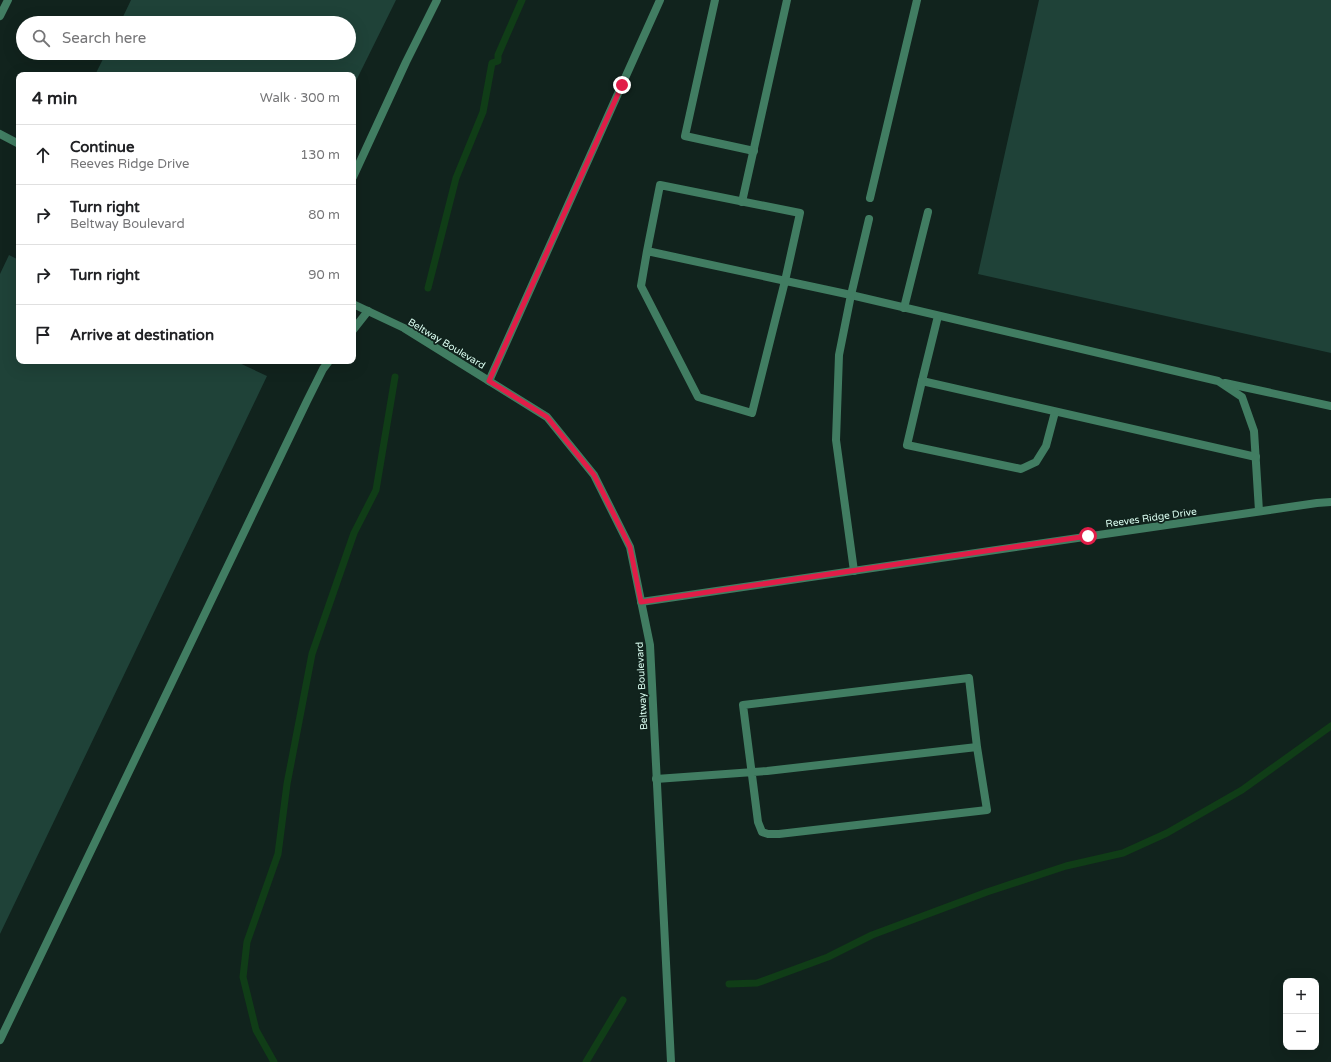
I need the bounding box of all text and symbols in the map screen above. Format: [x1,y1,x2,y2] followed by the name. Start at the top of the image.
[16,16,356,60] search box
[30,27,52,49] icon: search
[62,29,146,47] text: Search here
[613,76,631,94] route end
[32,88,77,109] text: 4 min
[260,90,340,106] text: Walk · 300 m
[70,138,134,156] text: Continue
[32,144,54,166] icon: ahead
[300,147,340,163] text: 130 m
[70,156,189,172] text: Reeves Ridge Drive
[70,198,140,216] text: Turn right
[32,204,54,226] icon: right
[308,207,340,223] text: 80 m
[70,216,185,232] text: Beltway Boulevard
[32,264,54,286] icon: right
[70,266,140,284] text: Turn right
[308,267,340,283] text: 90 m
[406,316,487,372] street label: Beltway Boulevard
[32,324,54,346] icon: arrive
[70,326,214,344] text: Arrive at destination
[1105,506,1198,530] street label: Reeves Ridge Drive
[1079,527,1097,545] route start
[634,642,650,730] street label: Beltway Boulevard
[1283,978,1319,1050] map controls
[1283,978,1319,1014] button: +
[1283,1014,1319,1050] button: −

